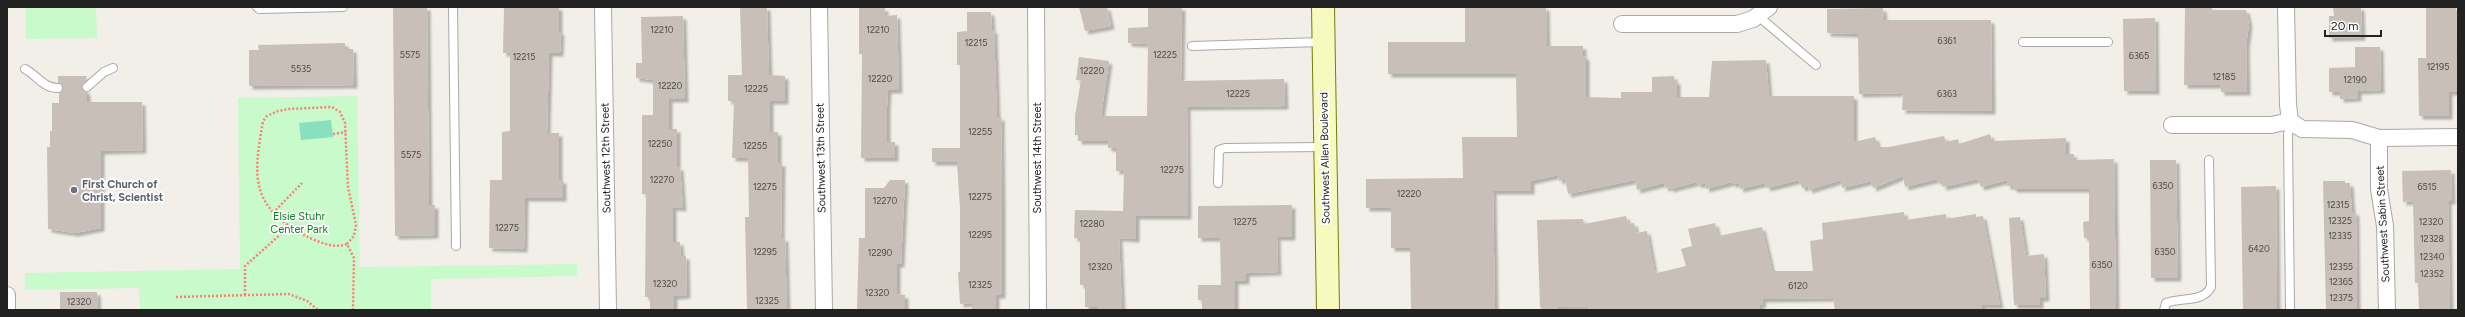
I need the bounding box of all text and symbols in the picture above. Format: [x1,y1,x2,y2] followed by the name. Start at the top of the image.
[2325,12,2381,38] scale bar
[2331,19,2359,33] text: 20 m
[650,24,674,35] house number: 12210
[866,24,890,35] house number: 12210
[1938,35,1956,46] house number: 6361
[965,37,987,48] house number: 12215
[400,49,420,60] house number: 5575
[1153,49,1177,60] house number: 12225
[2129,50,2149,61] house number: 6365
[513,51,535,62] house number: 12215
[2427,61,2449,72] house number: 12195
[291,63,311,74] house number: 5535
[1080,65,1105,76] house number: 12220
[2212,71,2236,82] house number: 12185
[868,73,893,84] house number: 12220
[2343,74,2367,85] house number: 12190
[658,80,683,91] house number: 12220
[744,83,768,94] house number: 12225
[1226,88,1250,99] house number: 12225
[1937,88,1957,99] house number: 6363
[1317,92,1333,224] street label: Southwest Allen Boulevard
[1031,102,1044,214] street label: Southwest 14th Street
[599,103,613,213] street label: Southwest 12th Street
[814,103,828,213] street label: Southwest 13th Street
[968,126,992,137] house number: 12255
[648,138,673,149] house number: 12250
[743,140,767,151] house number: 12255
[401,149,421,160] house number: 5575
[1160,164,1184,175] house number: 12275
[2373,165,2393,283] street label: Southwest Sabin Street
[650,174,674,185] house number: 12270
[82,178,164,204] place label: First Church of Christ, Scientist
[2153,180,2174,191] house number: 6350
[753,181,777,192] house number: 12275
[2417,181,2437,192] house number: 6515
[69,185,79,195] marker: First Church of Christ, Scientist
[1397,188,1422,199] house number: 12220
[968,191,992,202] house number: 12275
[873,195,897,206] house number: 12270
[2327,199,2349,210] house number: 12315
[270,210,328,236] park label: Elsie Stuhr Center Park
[2328,215,2352,226] house number: 12325
[1233,216,1257,227] house number: 12275
[2419,216,2443,227] house number: 12320
[1079,218,1105,229] house number: 12280
[495,222,519,233] house number: 12275
[968,229,992,240] house number: 12295
[2328,230,2352,241] house number: 12335
[2420,233,2445,244] house number: 12328
[2248,243,2270,254] house number: 6420
[753,246,777,257] house number: 12295
[2155,246,2176,257] house number: 6350
[868,247,893,258] house number: 12290
[2419,251,2445,262] house number: 12340
[2092,259,2113,270] house number: 6350
[1088,261,1112,272] house number: 12320
[2329,261,2353,272] house number: 12355
[2420,268,2444,279] house number: 12352
[2329,276,2353,287] house number: 12365
[653,278,677,289] house number: 12320
[968,279,992,290] house number: 12325
[1788,280,1808,291] house number: 6120
[865,287,889,298] house number: 12320
[2329,292,2353,303] house number: 12375
[755,295,779,306] house number: 12325
[67,296,91,307] house number: 12320

